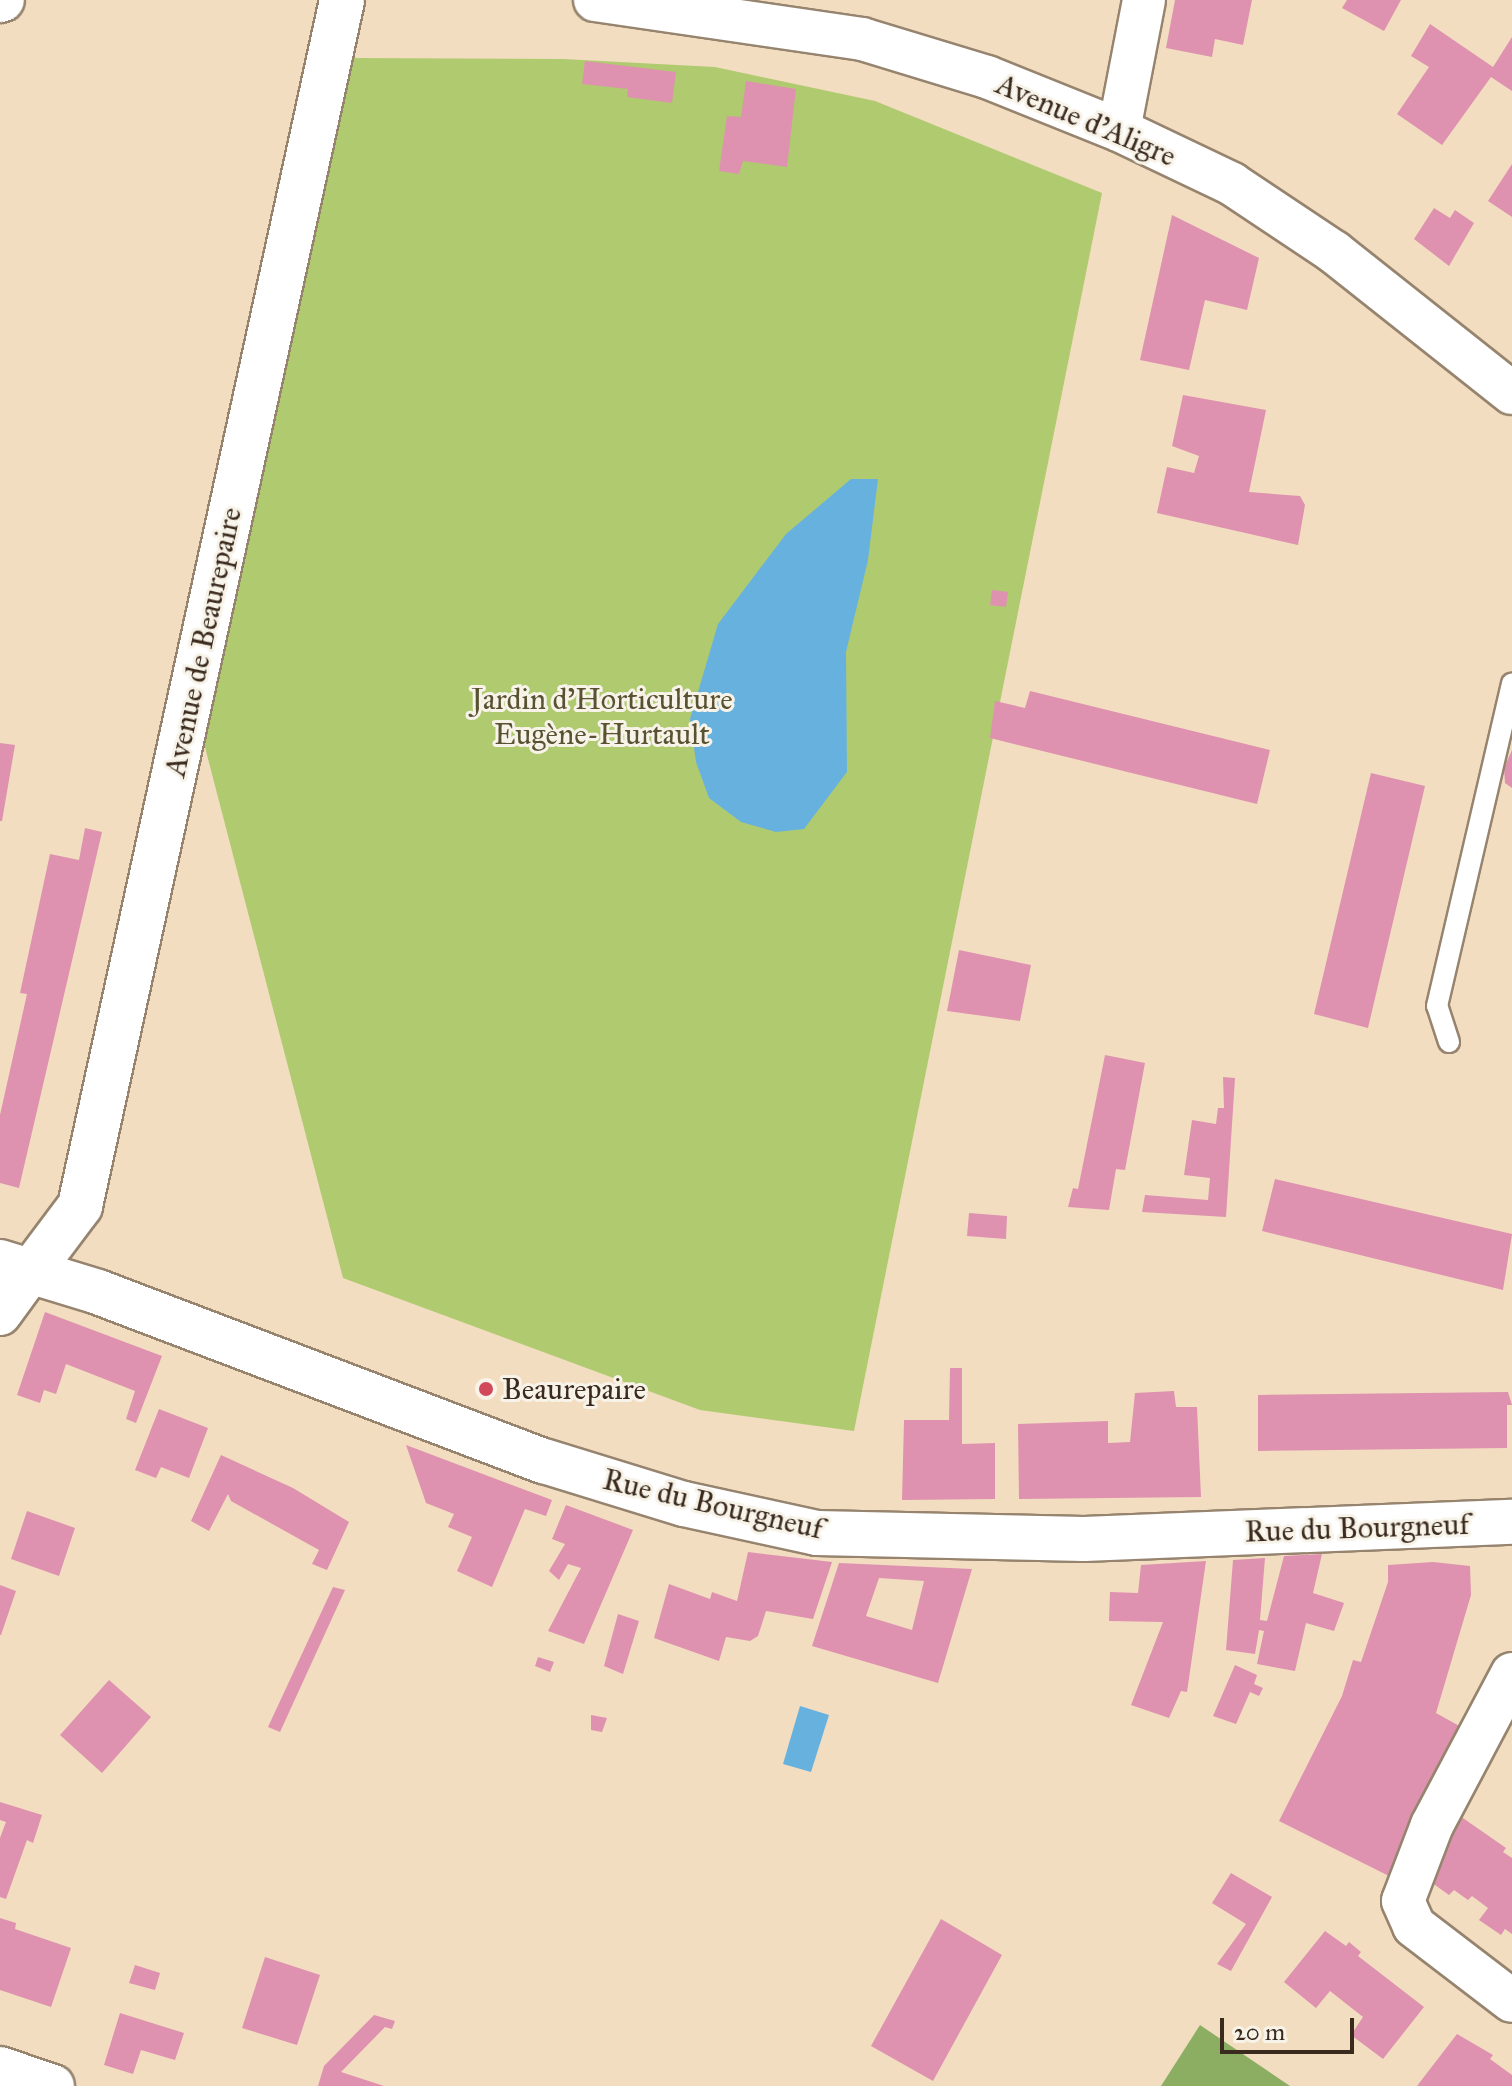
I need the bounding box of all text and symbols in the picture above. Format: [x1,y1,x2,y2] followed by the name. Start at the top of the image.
[991,66,1181,174] street label: Avenue d'Aligre
[157,504,249,780] street label: Avenue de Beaurepaire
[471,681,733,752] park label: Jardin d'Horticulture Eugène-Hurtault
[502,1371,646,1407] place label: Beaurepaire
[477,1380,495,1398] marker: Beaurepaire
[600,1461,826,1547] street label: Rue du Bourgneuf
[1244,1506,1470,1550] street label: Rue du Bourgneuf
[1224,2002,1358,2052] scale bar
[1234,2017,1285,2047] text: 20 m

